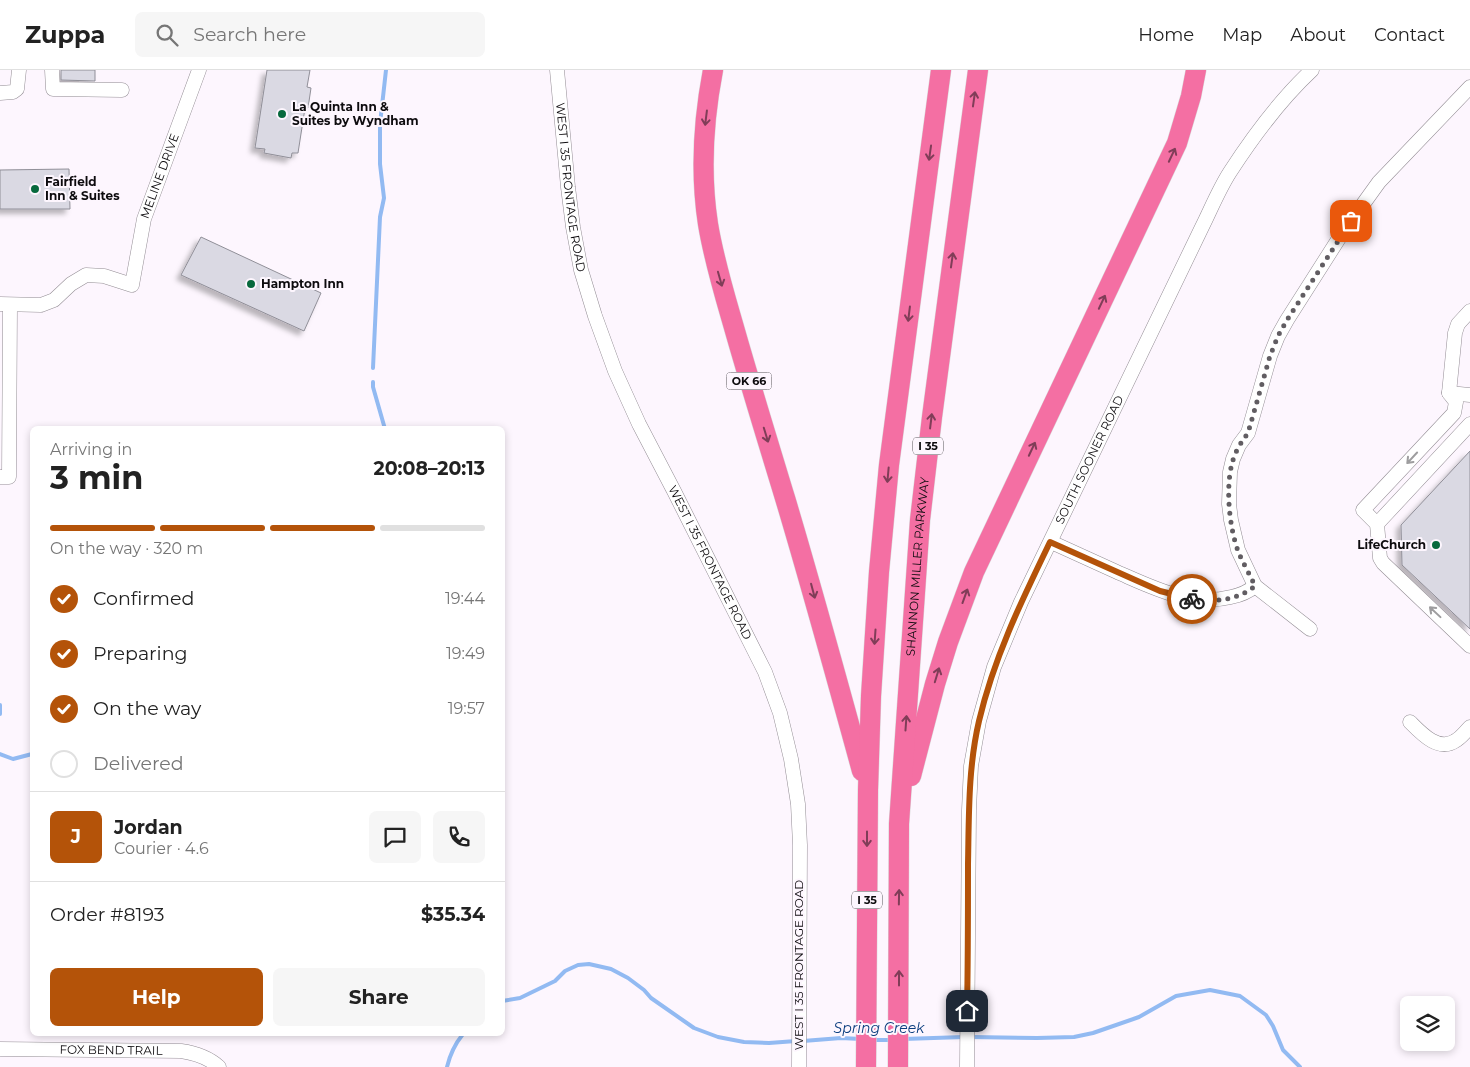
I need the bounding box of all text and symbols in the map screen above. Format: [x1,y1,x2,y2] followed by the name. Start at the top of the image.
[135,12,485,57] search box
[25,20,105,49] text: Zuppa
[153,21,181,49] icon: search
[193,23,306,46] text: Search here
[1138,24,1194,46] text: Home
[1222,24,1262,46] text: Map
[1290,24,1346,46] text: About
[1374,24,1445,46] text: Contact
[969,91,979,107] one-way arrow
[292,99,419,128] place label: La Quinta Inn & Suites by Wyndham
[553,102,589,273] street label: WEST I 35 FRONTAGE ROAD
[276,108,288,120] marker: La Quinta Inn & Suites by Wyndham
[701,110,711,126] one-way arrow
[137,131,182,221] street label: MELINE DRIVE
[925,145,935,161] one-way arrow
[1168,148,1177,163] one-way arrow
[45,174,120,203] place label: Fairfield Inn & Suites
[29,183,41,195] marker: Fairfield Inn & Suites
[1330,200,1372,242] pin
[1337,207,1365,235] icon: bag
[948,252,958,268] one-way arrow
[716,271,726,287] one-way arrow
[261,276,344,291] place label: Hampton Inn
[245,278,257,290] marker: Hampton Inn
[1098,295,1107,310] one-way arrow
[904,306,914,322] one-way arrow
[726,372,772,390] road number: OK 66
[1052,393,1127,526] street label: SOUTH SOONER ROAD
[926,414,936,430] one-way arrow
[761,427,771,443] one-way arrow
[913,438,943,454] road number: I 35
[50,440,132,459] text: Arriving in
[1027,441,1037,456] one-way arrow
[1406,451,1418,464] one-way arrow
[373,457,485,480] text: 20:08–20:13
[50,458,143,497] text: 3 min
[884,467,893,483] one-way arrow
[903,476,932,657] street label: SHANNON MILLER PARKWAY
[665,483,755,642] street label: WEST I 35 FRONTAGE ROAD
[1357,537,1426,552] place label: LifeChurch
[50,539,203,558] text: On the way · 320 m
[1430,539,1442,551] marker: LifeChurch
[1167,574,1217,624] courier
[808,582,818,598] one-way arrow
[50,585,78,613] icon: check
[1178,585,1206,613] icon: bike
[93,587,194,610] text: Confirmed
[445,589,485,608] text: 19:44
[961,589,970,604] one-way arrow
[1428,606,1441,618] one-way arrow
[871,629,880,645] one-way arrow
[50,640,78,668] icon: check
[93,642,188,665] text: Preparing
[446,644,485,663] text: 19:49
[933,667,943,683] one-way arrow
[50,695,78,723] icon: check
[93,697,201,720] text: On the way
[448,699,485,718] text: 19:57
[901,715,910,731] one-way arrow
[93,752,184,775] text: Delivered
[369,811,421,863] button: chat
[433,811,485,863] button: phone
[114,816,183,839] text: Jordan
[71,825,81,848] text: J
[862,830,872,846] one-way arrow
[114,839,209,858] text: Courier · 4.6
[791,880,806,1050] street label: WEST I 35 FRONTAGE ROAD
[894,889,904,906] one-way arrow
[852,892,882,908] road number: I 35
[50,903,165,926] text: Order #8193
[421,903,485,926] text: $35.34
[50,968,263,1026] button: Help
[273,968,485,1026] button: Share
[894,970,903,986] one-way arrow
[946,990,988,1032] pin
[1400,996,1455,1051] map controls
[1400,996,1455,1051] button: layers
[953,997,981,1025] icon: home
[834,1019,925,1037] water label: Spring Creek
[59,1042,163,1058] street label: FOX BEND TRAIL

